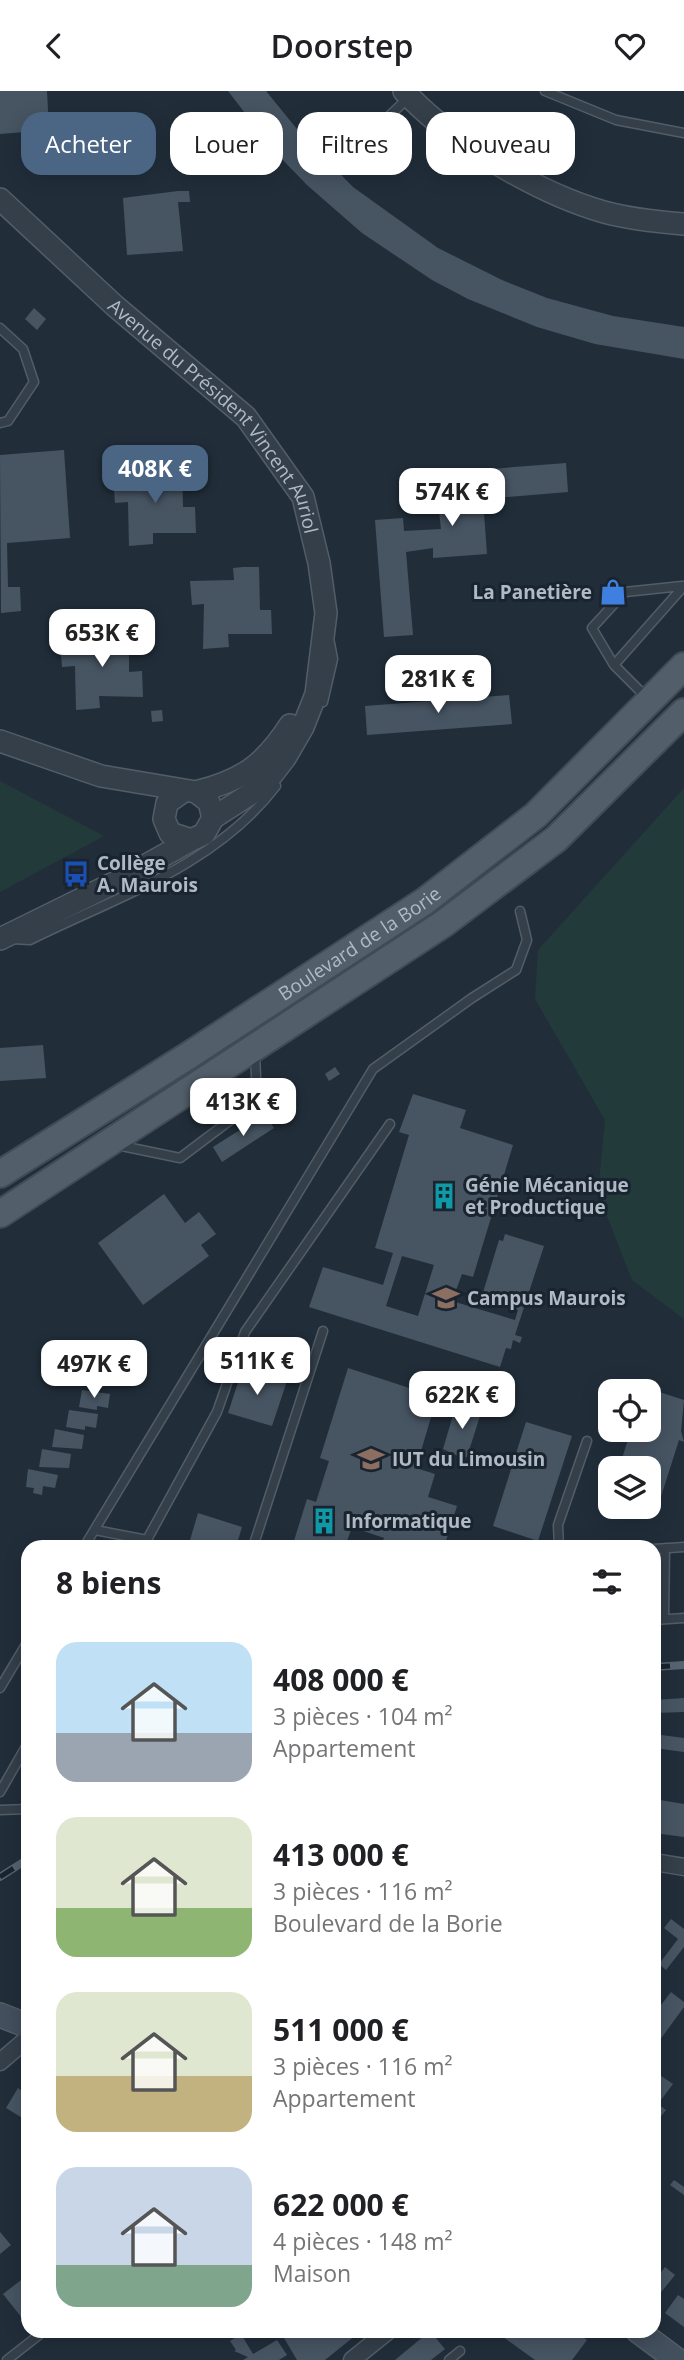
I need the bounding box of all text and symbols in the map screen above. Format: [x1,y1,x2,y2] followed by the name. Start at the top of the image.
[271,24,413,67] text: Doorstep
[35,27,73,65] icon: back
[611,27,649,65] icon: heart
[21,112,156,175] chip: Acheter
[170,112,283,175] chip: Louer
[297,112,412,175] chip: Filtres
[426,112,575,175] chip: Nouveau
[103,293,324,536] street label: Avenue du Président Vincent Auriol
[98,445,212,505] pin: 408K €
[118,452,192,484] text: 408K €
[395,469,509,528] pin: 574K €
[415,475,489,507] text: 574K €
[598,577,628,607] shop icon: La Panetière
[473,579,592,605] place label: La Panetière
[45,609,159,669] pin: 653K €
[65,616,139,648] text: 653K €
[381,655,495,715] pin: 281K €
[401,662,475,694] text: 281K €
[97,850,198,898] place label: Collège A. Maurois
[61,859,91,889] bus stop icon: Collège A. Maurois
[273,880,446,1007] street label: Boulevard de la Borie
[186,1079,300,1138] pin: 413K €
[206,1085,280,1117] text: 413K €
[465,1172,629,1220] place label: Génie Mécanique et Productique
[429,1181,459,1211] building icon: Génie Mécanique et Productique
[431,1283,461,1313] school or university icon: Campus Maurois
[467,1285,626,1311] place label: Campus Maurois
[200,1337,314,1397] pin: 511K €
[37,1341,151,1400] pin: 497K €
[220,1344,294,1376] text: 511K €
[57,1347,131,1379] text: 497K €
[405,1371,519,1431] pin: 622K €
[425,1378,499,1410] text: 622K €
[598,1379,661,1519] map controls
[598,1379,661,1442] button: locate
[356,1444,386,1474] school or university icon: IUT du Limousin
[392,1446,545,1472] place label: IUT du Limousin
[598,1456,661,1519] button: layers
[309,1506,339,1536] building icon: Informatique
[345,1508,471,1534] place label: Informatique
[56,1562,161,1603] text: 8 biens
[588,1563,626,1601] icon: filters
[273,1659,409,1700] text: 408 000 €
[112,1670,196,1754] icon: home
[273,1700,453,1732] text: 3 pièces · 104 m²
[273,1732,416,1764] text: Appartement
[273,1834,409,1875] text: 413 000 €
[112,1845,196,1929] icon: home
[273,1875,453,1907] text: 3 pièces · 116 m²
[273,1907,503,1939] text: Boulevard de la Borie
[273,2009,409,2050] text: 511 000 €
[112,2020,196,2104] icon: home
[273,2050,453,2082] text: 3 pièces · 116 m²
[273,2082,416,2114] text: Appartement
[273,2184,409,2225] text: 622 000 €
[112,2195,196,2279] icon: home
[273,2225,453,2257] text: 4 pièces · 148 m²
[273,2257,351,2289] text: Maison

